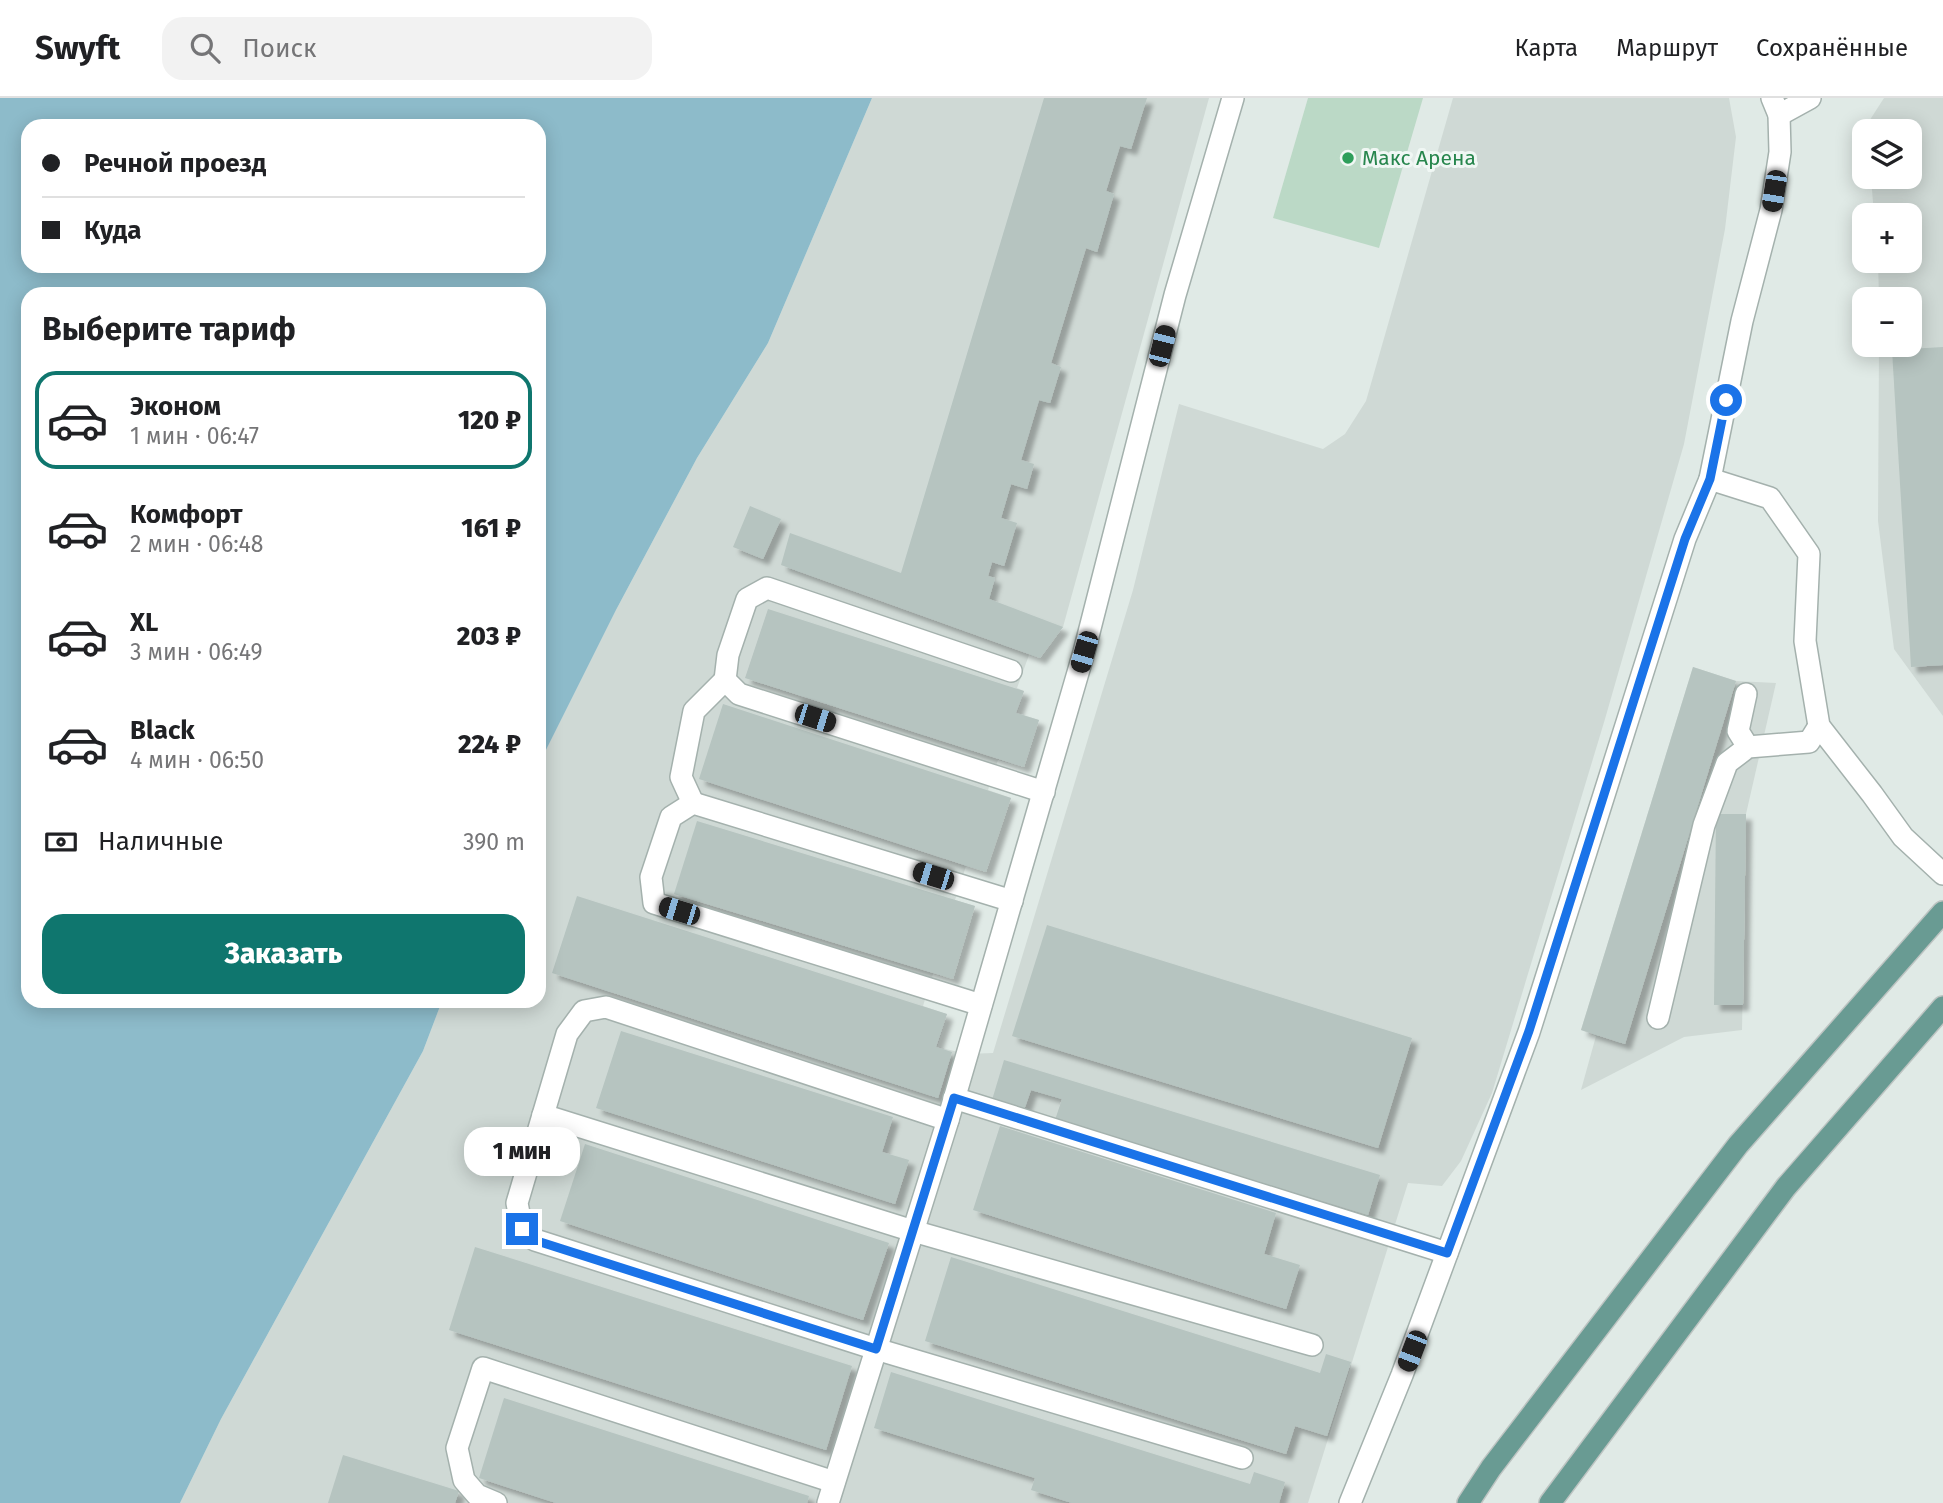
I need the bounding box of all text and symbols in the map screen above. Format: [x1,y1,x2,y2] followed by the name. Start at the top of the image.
[162,17,652,80] search box
[35,28,120,68] text: Swyft
[186,29,224,67] icon: search
[242,33,316,64] text: Поиск
[1515,34,1578,62] text: Карта
[1616,34,1718,62] text: Маршрут
[1756,34,1908,62] text: Сохранённые
[1852,119,1922,357] map controls
[1852,119,1922,189] button: layers
[1362,145,1476,171] place label: Макс Арена
[84,148,266,179] text: Речной проезд
[1340,150,1356,166] marker: Макс Арена
[1761,169,1788,213] car
[1852,203,1922,273] button: +
[84,215,142,246] text: Куда
[1852,287,1922,357] button: −
[42,310,296,348] text: Выберите тариф
[1147,323,1178,369] car
[1710,384,1742,416] route start
[46,389,109,452] icon: car
[130,391,221,422] text: Эконом
[458,405,521,436] text: 120 ₽
[130,422,259,450] text: 1 мин · 06:47
[46,497,109,560] icon: car
[130,499,243,530] text: Комфорт
[461,513,521,544] text: 161 ₽
[130,530,263,558] text: 2 мин · 06:48
[46,605,109,668] icon: car
[130,607,158,638] text: XL
[457,621,521,652] text: 203 ₽
[1069,629,1100,675] car
[130,638,263,666] text: 3 мин · 06:49
[792,702,839,734] car
[46,713,109,776] icon: car
[130,715,195,746] text: Black
[458,729,521,760] text: 224 ₽
[130,746,264,774] text: 4 мин · 06:50
[42,823,80,861] icon: cash
[98,826,223,857] text: Наличные
[463,828,525,856] text: 390 m
[910,860,957,892] car
[656,895,703,927] car
[42,914,525,994] button: Заказать
[464,1128,580,1176] callout: 1 мин
[493,1137,551,1165] text: 1 мин
[506,1213,538,1245] route end
[1395,1328,1430,1374] car

